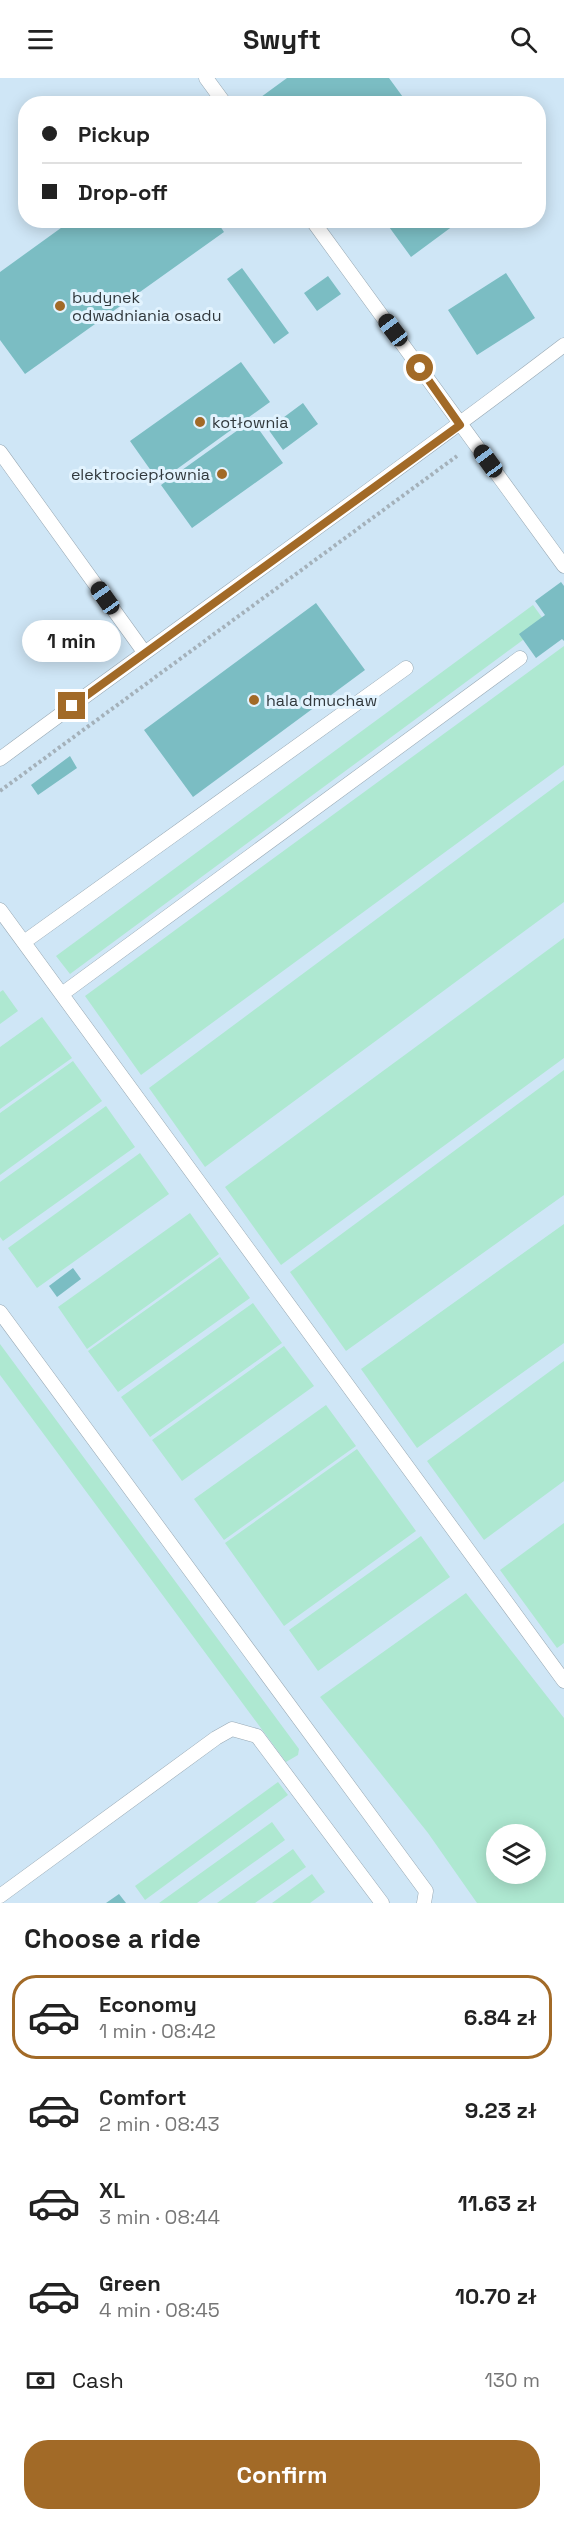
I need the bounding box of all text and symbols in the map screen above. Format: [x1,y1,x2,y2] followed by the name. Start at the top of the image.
[243,22,321,57] text: Swyft
[24,23,57,56] icon: menu
[507,23,540,56] icon: search
[78,120,150,148] text: Pickup
[78,178,168,206] text: Drop-off
[72,287,221,326] place label: budynek odwadniania osadu
[53,299,67,313] marker: budynek odwadniania osadu
[375,310,411,350] car
[406,354,433,381] route start
[212,412,288,433] place label: kotłownia
[193,415,207,429] marker: kotłownia
[470,441,506,481] car
[71,464,210,485] place label: elektrociepłownia
[215,467,229,481] marker: elektrociepłownia
[87,578,123,618] car
[22,619,122,661] callout: 1 min
[47,628,96,654] text: 1 min
[266,690,377,711] place label: hala dmuchaw
[58,692,85,719] route end
[247,693,261,707] marker: hala dmuchaw
[486,1824,546,1884] map controls
[486,1824,546,1884] button: layers
[24,1921,201,1956] text: Choose a ride
[27,1990,81,2044] icon: car
[99,1990,197,2018] text: Economy
[464,2003,537,2031] text: 6.84 zł
[99,2018,216,2044] text: 1 min · 08:42
[27,2083,81,2137] icon: car
[99,2083,187,2111] text: Comfort
[465,2096,537,2124] text: 9.23 zł
[99,2111,220,2137] text: 2 min · 08:43
[27,2176,81,2230] icon: car
[99,2176,125,2204] text: XL
[458,2189,537,2217] text: 11.63 zł
[99,2204,220,2230] text: 3 min · 08:44
[27,2269,81,2323] icon: car
[99,2269,161,2297] text: Green
[455,2282,537,2310] text: 10.70 zł
[99,2297,220,2323] text: 4 min · 08:45
[24,2364,57,2397] icon: cash
[72,2366,124,2394] text: Cash
[484,2367,540,2393] text: 130 m
[24,2440,540,2509] button: Confirm

